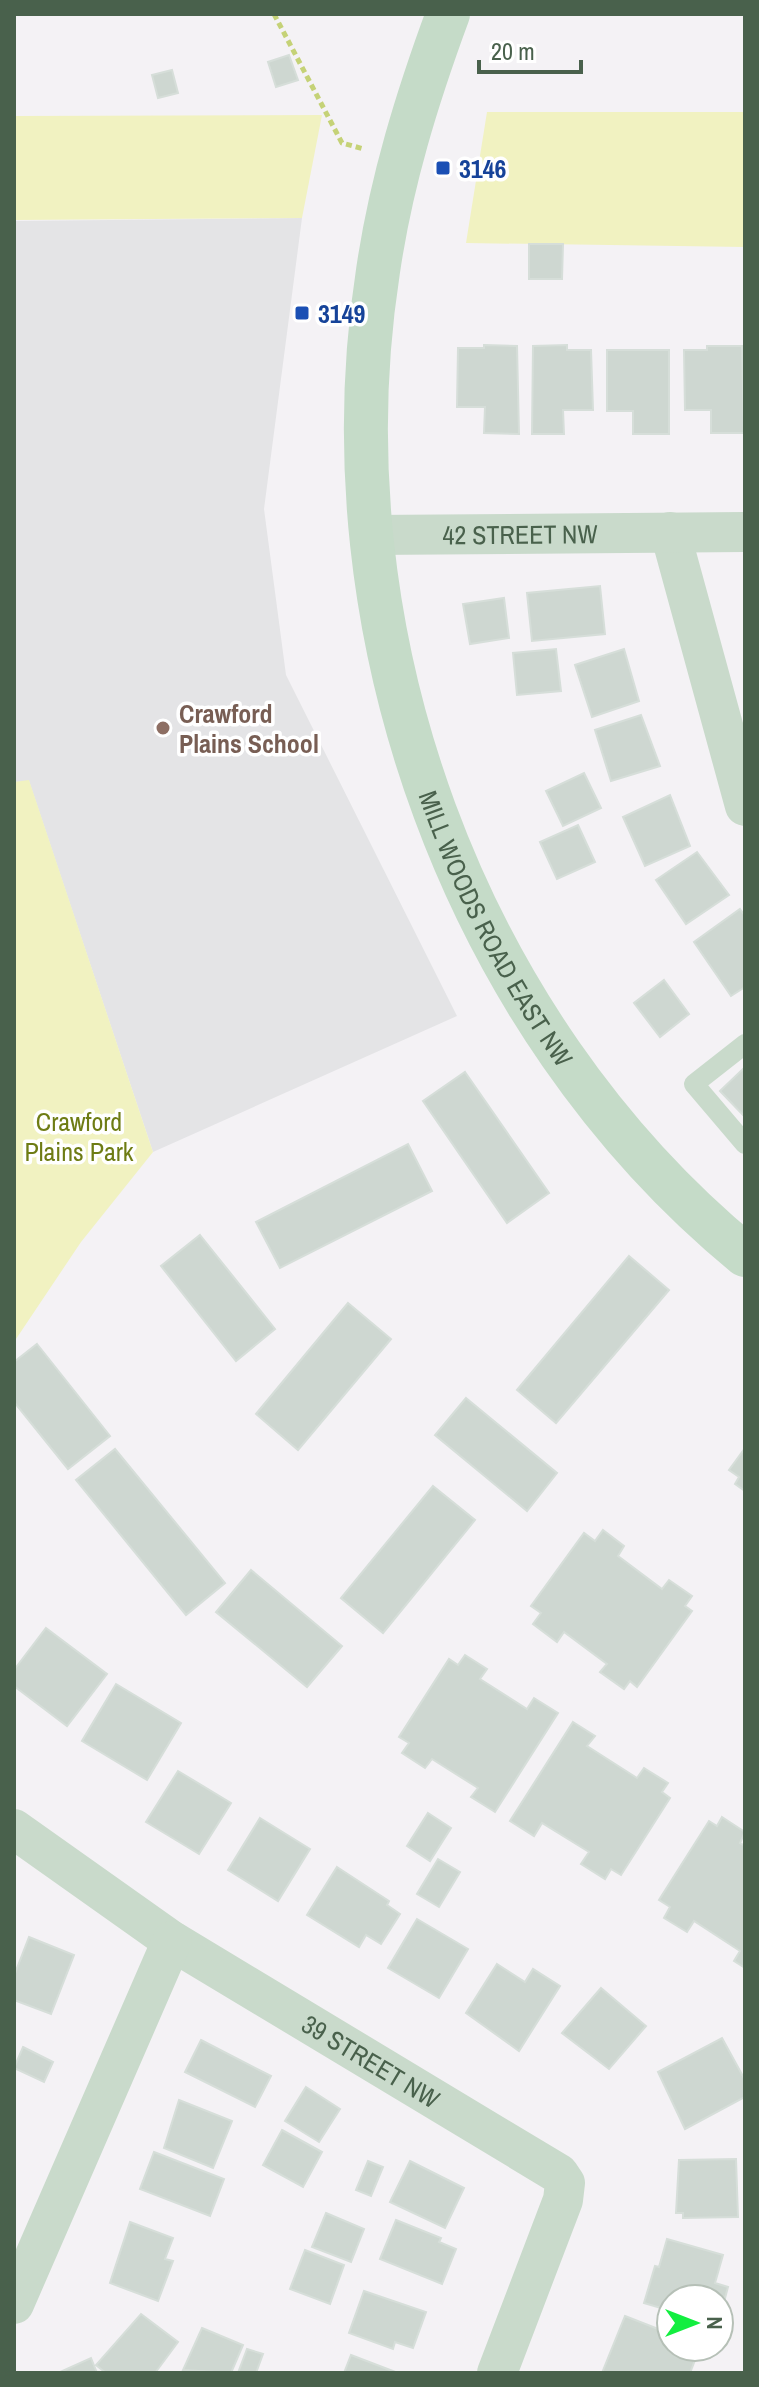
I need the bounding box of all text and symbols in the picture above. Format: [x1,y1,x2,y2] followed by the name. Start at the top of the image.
[479,24,581,74] scale bar
[491,35,535,67] text: 20 m
[459,151,507,186] place label: 3146
[434,159,452,177] marker: 3146
[318,296,366,331] place label: 3149
[293,304,311,322] marker: 3149
[442,516,598,552] street label: 42 STREET NW
[179,696,319,761] place label: Crawford Plains School
[154,719,172,737] marker: Crawford Plains School
[411,786,581,1073] street label: MILL WOODS ROAD EAST NW
[24,1104,134,1169] park label: Crawford Plains Park
[296,2006,446,2116] street label: 39 STREET NW
[655,2283,735,2363] north arrow
[700,2316,730,2330] text: N

